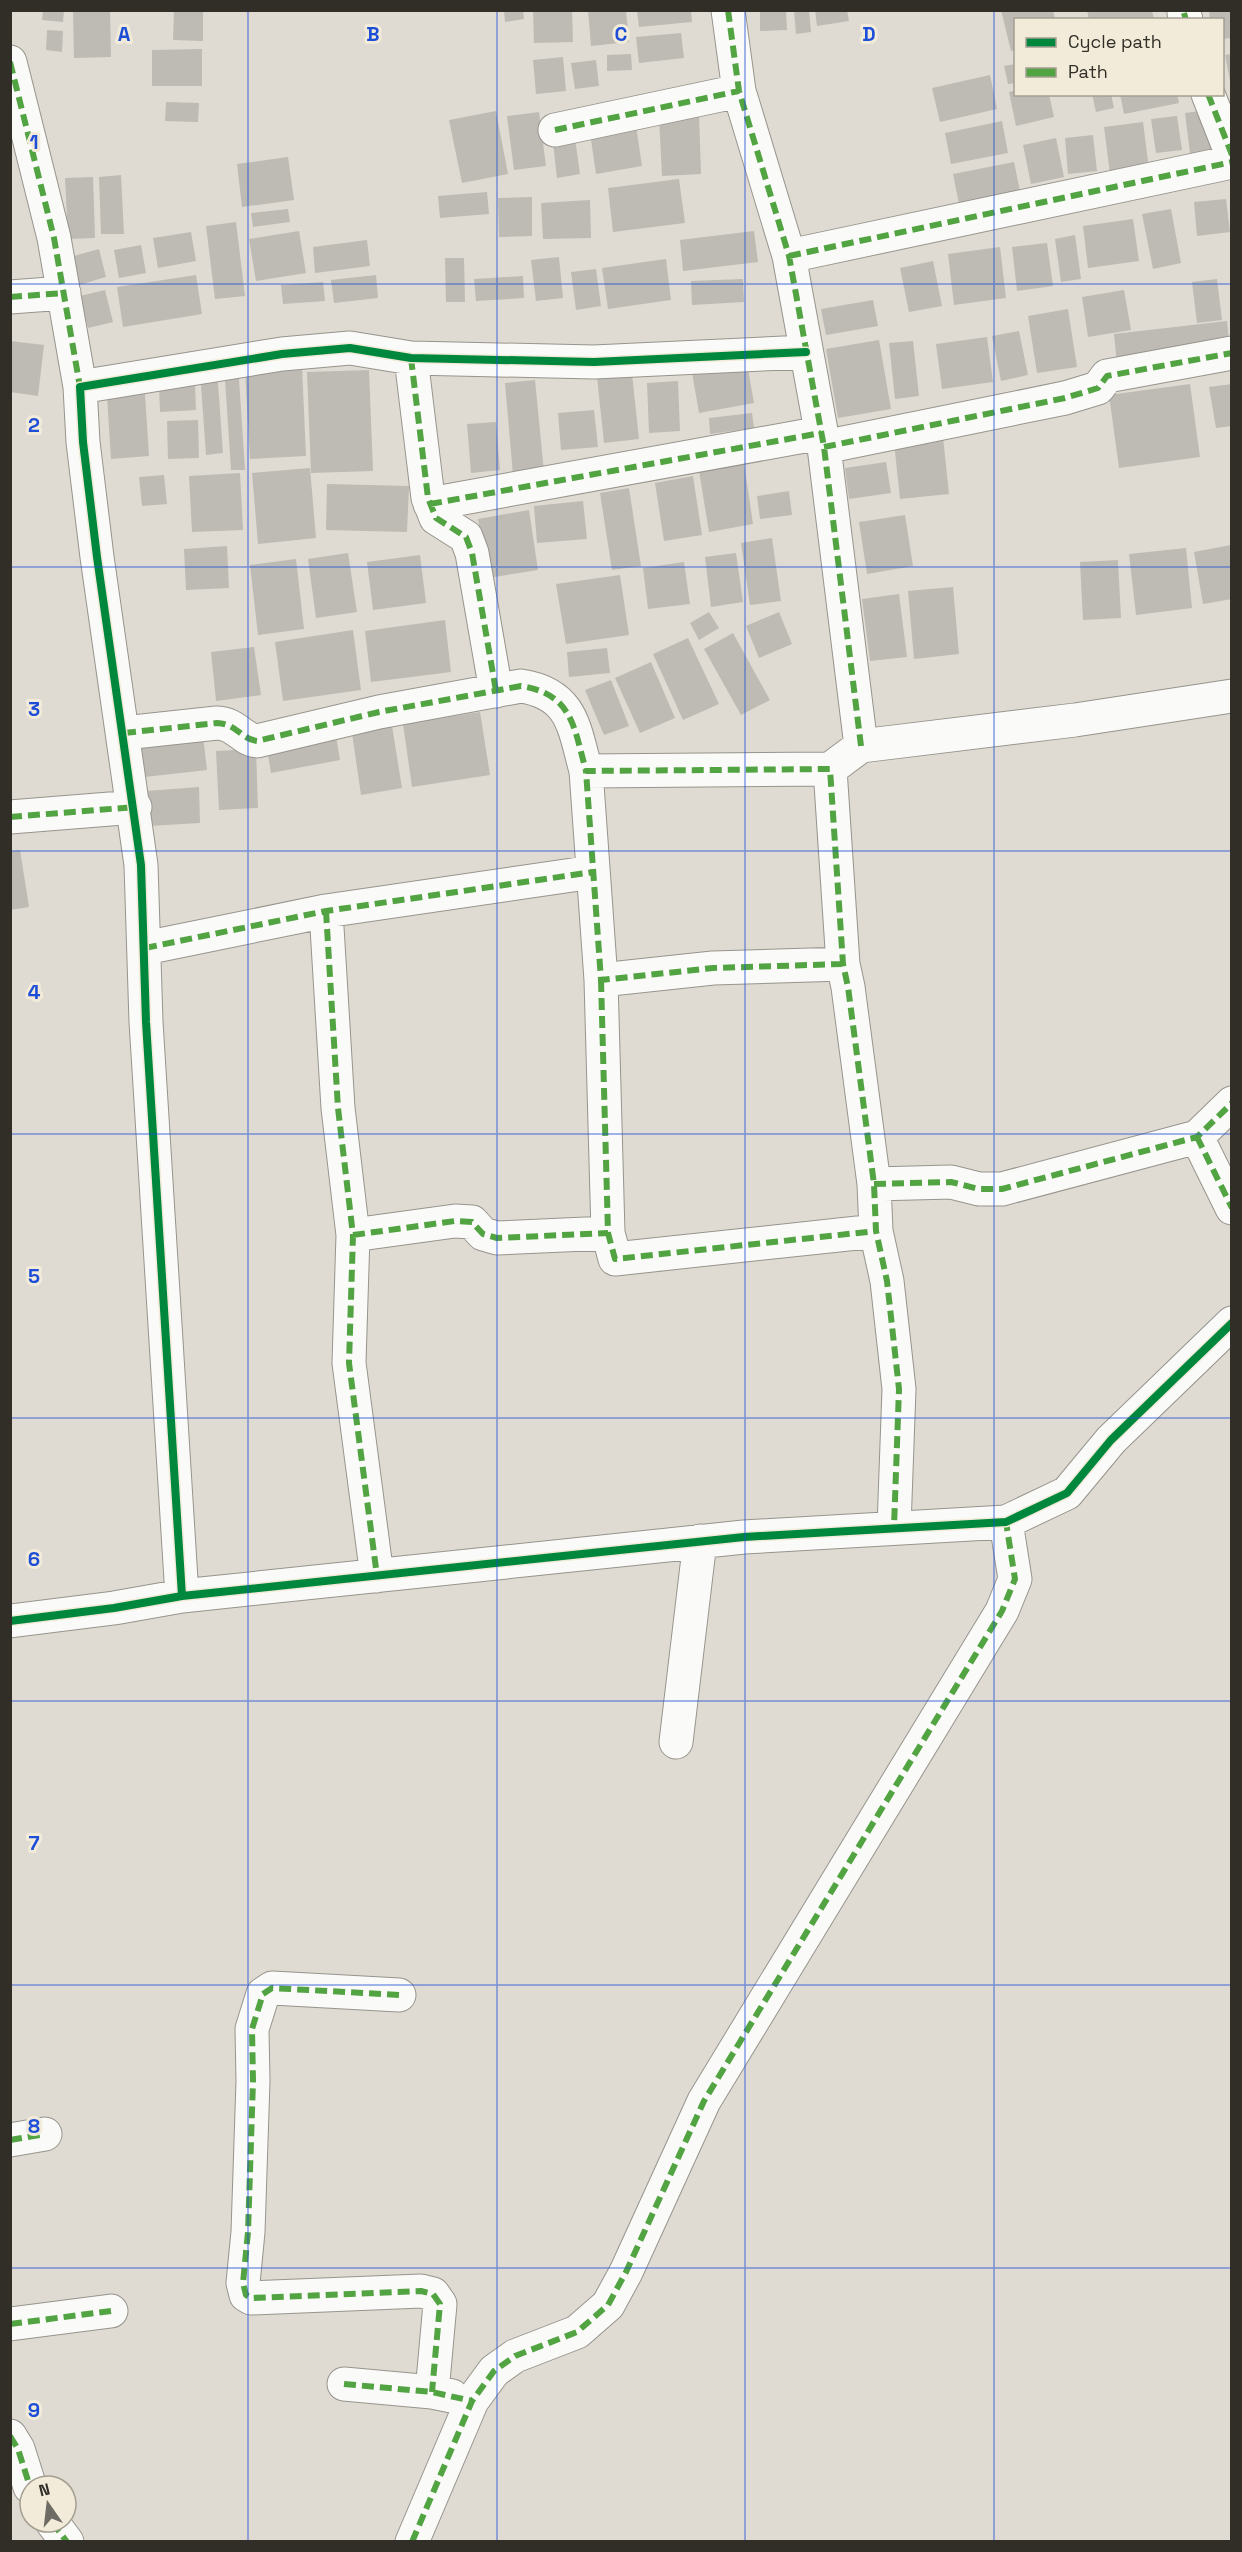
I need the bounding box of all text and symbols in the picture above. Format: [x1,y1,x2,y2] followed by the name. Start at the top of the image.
[1014,18,1224,96] legend
[118,21,131,47] text: A
[366,21,380,47] text: B
[615,21,628,47] text: C
[862,21,876,47] text: D
[1068,30,1162,53] text: Cycle path
[1068,60,1108,83] text: Path
[29,129,39,155] text: 1
[28,412,40,438] text: 2
[28,696,40,722] text: 3
[28,979,41,1005] text: 4
[28,1263,40,1289] text: 5
[28,1546,40,1572] text: 6
[28,1830,40,1856] text: 7
[28,2113,40,2139] text: 8
[28,2397,40,2423] text: 9
[18,2474,78,2534] north arrow
[37,2478,52,2501] text: N

